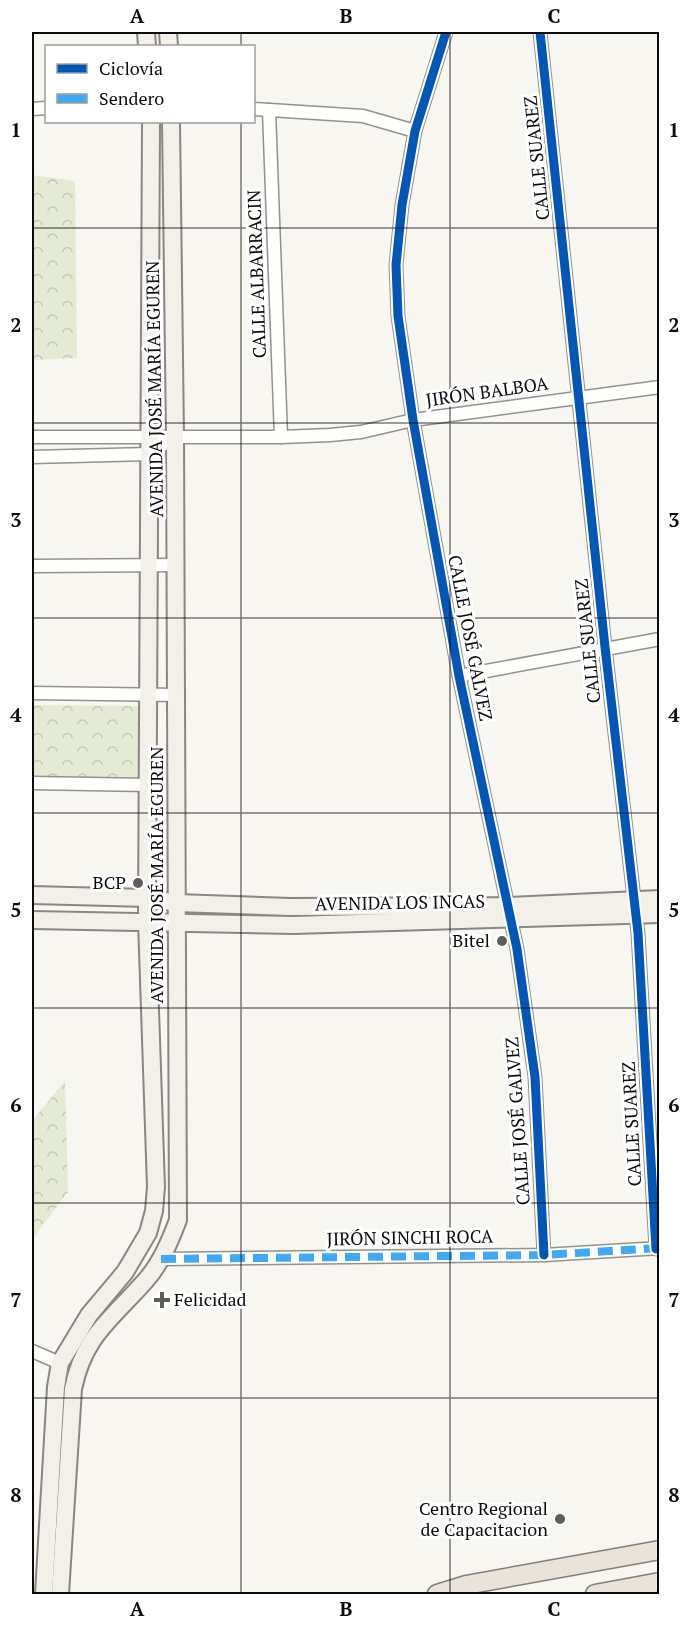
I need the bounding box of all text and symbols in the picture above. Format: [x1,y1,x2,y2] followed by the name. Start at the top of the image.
[130,2,145,29] text: A
[340,2,353,29] text: B
[547,2,561,29] text: C
[45,45,255,123] legend
[99,56,163,80] text: Ciclovía
[99,86,164,110] text: Sendero
[518,95,554,222] street label: CALLE SUAREZ
[10,116,22,143] text: 1
[668,116,680,143] text: 1
[241,189,271,359] street label: CALLE ALBARRACIN
[140,260,168,518] street label: AVENIDA JOSÉ MARÍA EGUREN
[10,311,22,338] text: 2
[668,311,680,338] text: 2
[424,370,550,411] street label: JIRÓN BALBOA
[10,506,22,533] text: 3
[668,506,680,533] text: 3
[443,553,499,723] street label: CALLE JOSÉ GALVEZ
[569,578,605,705] street label: CALLE SUAREZ
[10,701,22,728] text: 4
[668,701,680,728] text: 4
[144,747,168,1003] street label: AVENIDA JOSÉ MARÍA EGUREN
[93,870,126,894] place label: BCP
[131,876,145,890] marker: BCP
[315,889,485,915] street label: AVENIDA LOS INCAS
[10,896,22,923] text: 5
[668,896,680,923] text: 5
[452,928,490,952] place label: Bitel
[495,934,509,948] marker: Bitel
[499,1036,535,1206] street label: CALLE JOSÉ GALVEZ
[616,1061,646,1187] street label: CALLE SUAREZ
[10,1091,22,1118] text: 6
[668,1091,680,1118] text: 6
[327,1224,494,1250] street label: JIRÓN SINCHI ROCA
[10,1286,22,1313] text: 7
[668,1286,680,1313] text: 7
[174,1287,247,1311] place label: Felicidad
[155,1293,169,1307] marker: Felicidad
[10,1481,22,1508] text: 8
[668,1481,680,1508] text: 8
[419,1496,548,1541] place label: Centro Regional de Capacitacion
[553,1512,567,1526] marker: Centro Regional de Capacitacion
[130,1595,145,1622] text: A
[340,1595,353,1622] text: B
[547,1595,561,1622] text: C

